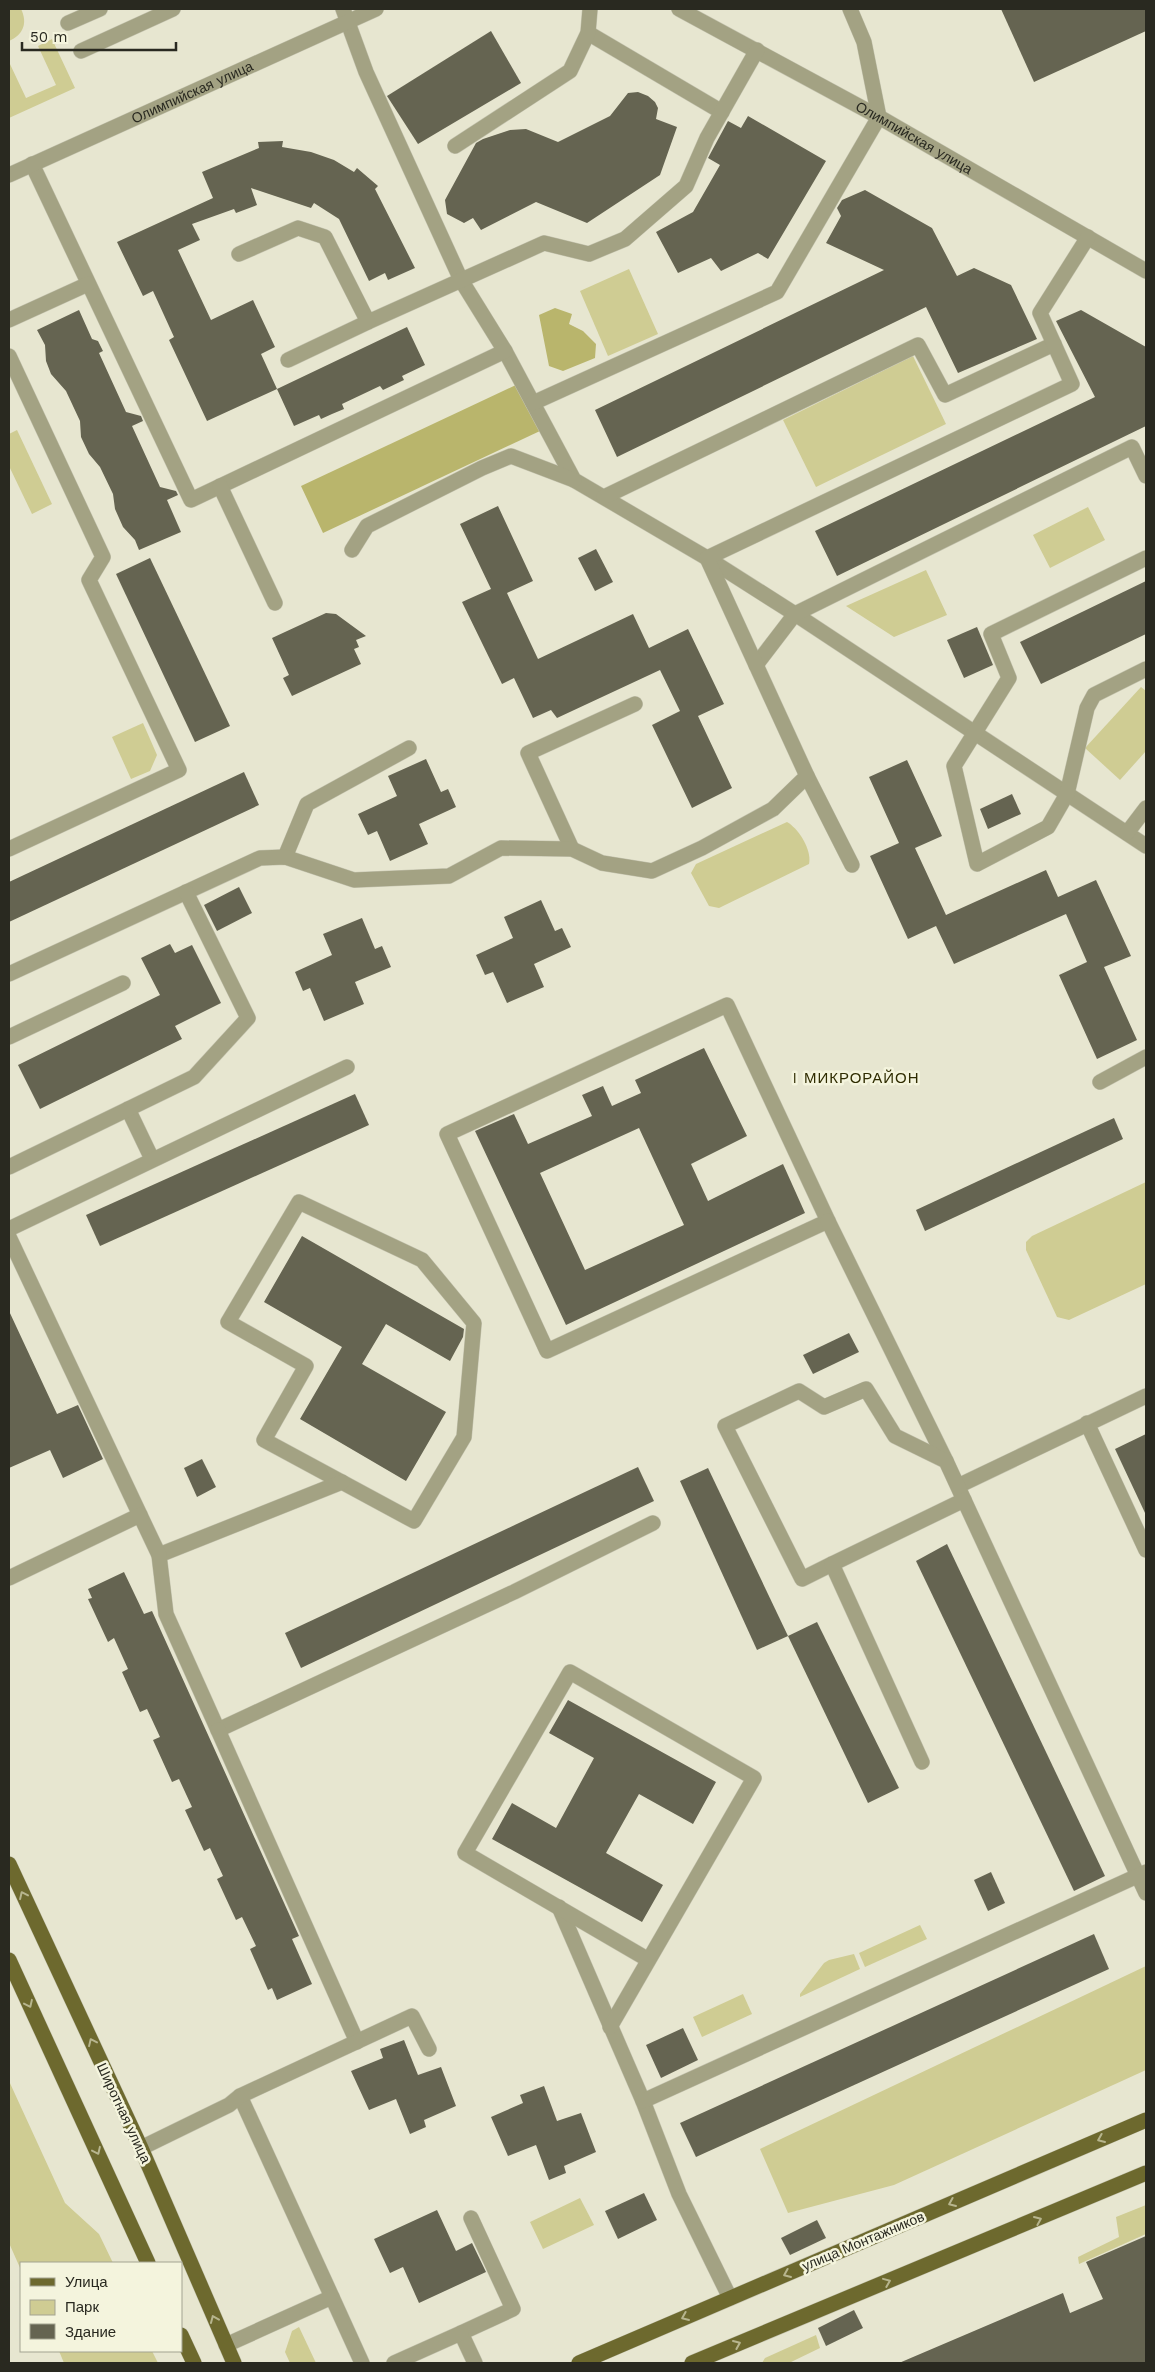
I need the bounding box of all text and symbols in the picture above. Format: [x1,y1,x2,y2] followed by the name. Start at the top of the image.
[22,20,176,52] scale bar
[30,28,67,46] text: 50 m
[129,58,256,127] street label: Олимпийская улица
[853,98,975,177] street label: Олимпийская улица
[792,1069,920,1087] district label: I МИКРОРАЙОН
[19,1891,29,1900] one-way arrow
[23,1999,34,2008] one-way arrow
[87,2038,98,2047] one-way arrow
[94,2060,154,2166] street label: Широтная улица
[1097,2132,1106,2143] one-way arrow
[91,2146,101,2155] one-way arrow
[948,2196,957,2207] one-way arrow
[800,2208,926,2274] street label: улица Монтажников
[1033,2215,1041,2225] one-way arrow
[20,2262,182,2352] legend
[783,2267,792,2278] one-way arrow
[65,2273,108,2291] text: Улица
[882,2278,891,2288] one-way arrow
[65,2298,99,2316] text: Парк
[681,2311,690,2322] one-way arrow
[210,2315,221,2324] one-way arrow
[65,2323,116,2341] text: Здание
[732,2340,741,2351] one-way arrow

